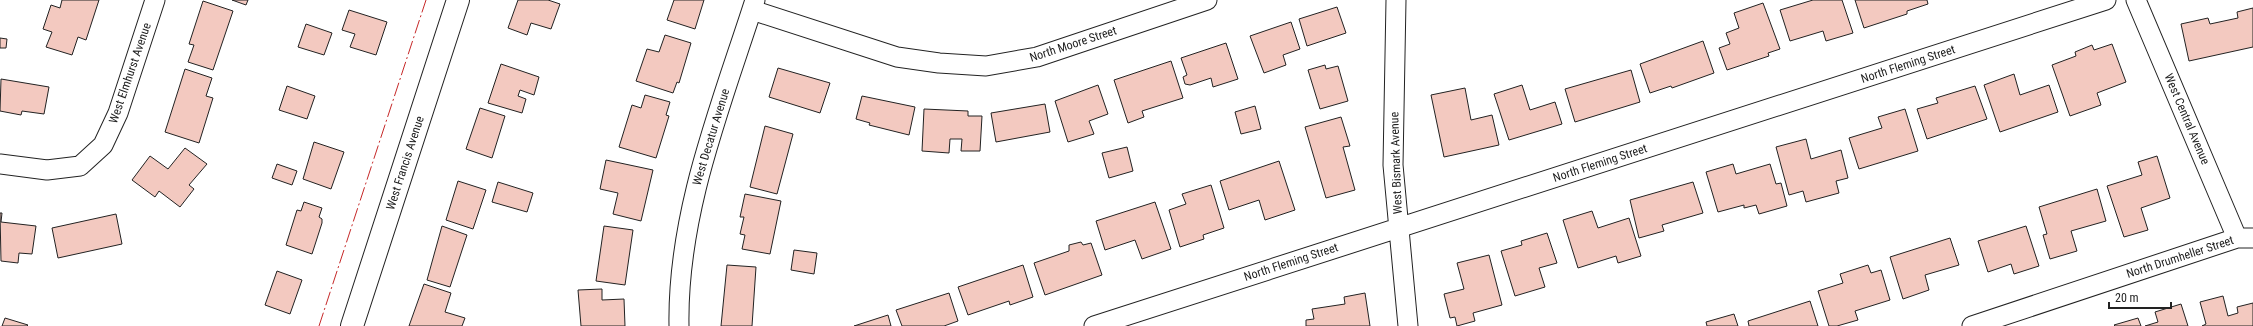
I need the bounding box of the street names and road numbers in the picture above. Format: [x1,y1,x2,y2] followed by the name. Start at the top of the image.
[106,20,154,125] street label: West Elmhurst Avenue
[1028,23,1119,65] street label: North Moore Street
[1859,42,1957,86] street label: North Fleming Street
[2162,71,2213,167] street label: West Central Avenue
[690,87,732,187] street label: West Decatur Avenue
[1387,111,1405,214] street label: West Bismark Avenue
[383,114,427,212] street label: West Francis Avenue
[1551,141,1649,185] street label: North Fleming Street
[2125,233,2236,281] street label: North Drumheller Street
[1242,240,1340,284] street label: North Fleming Street

